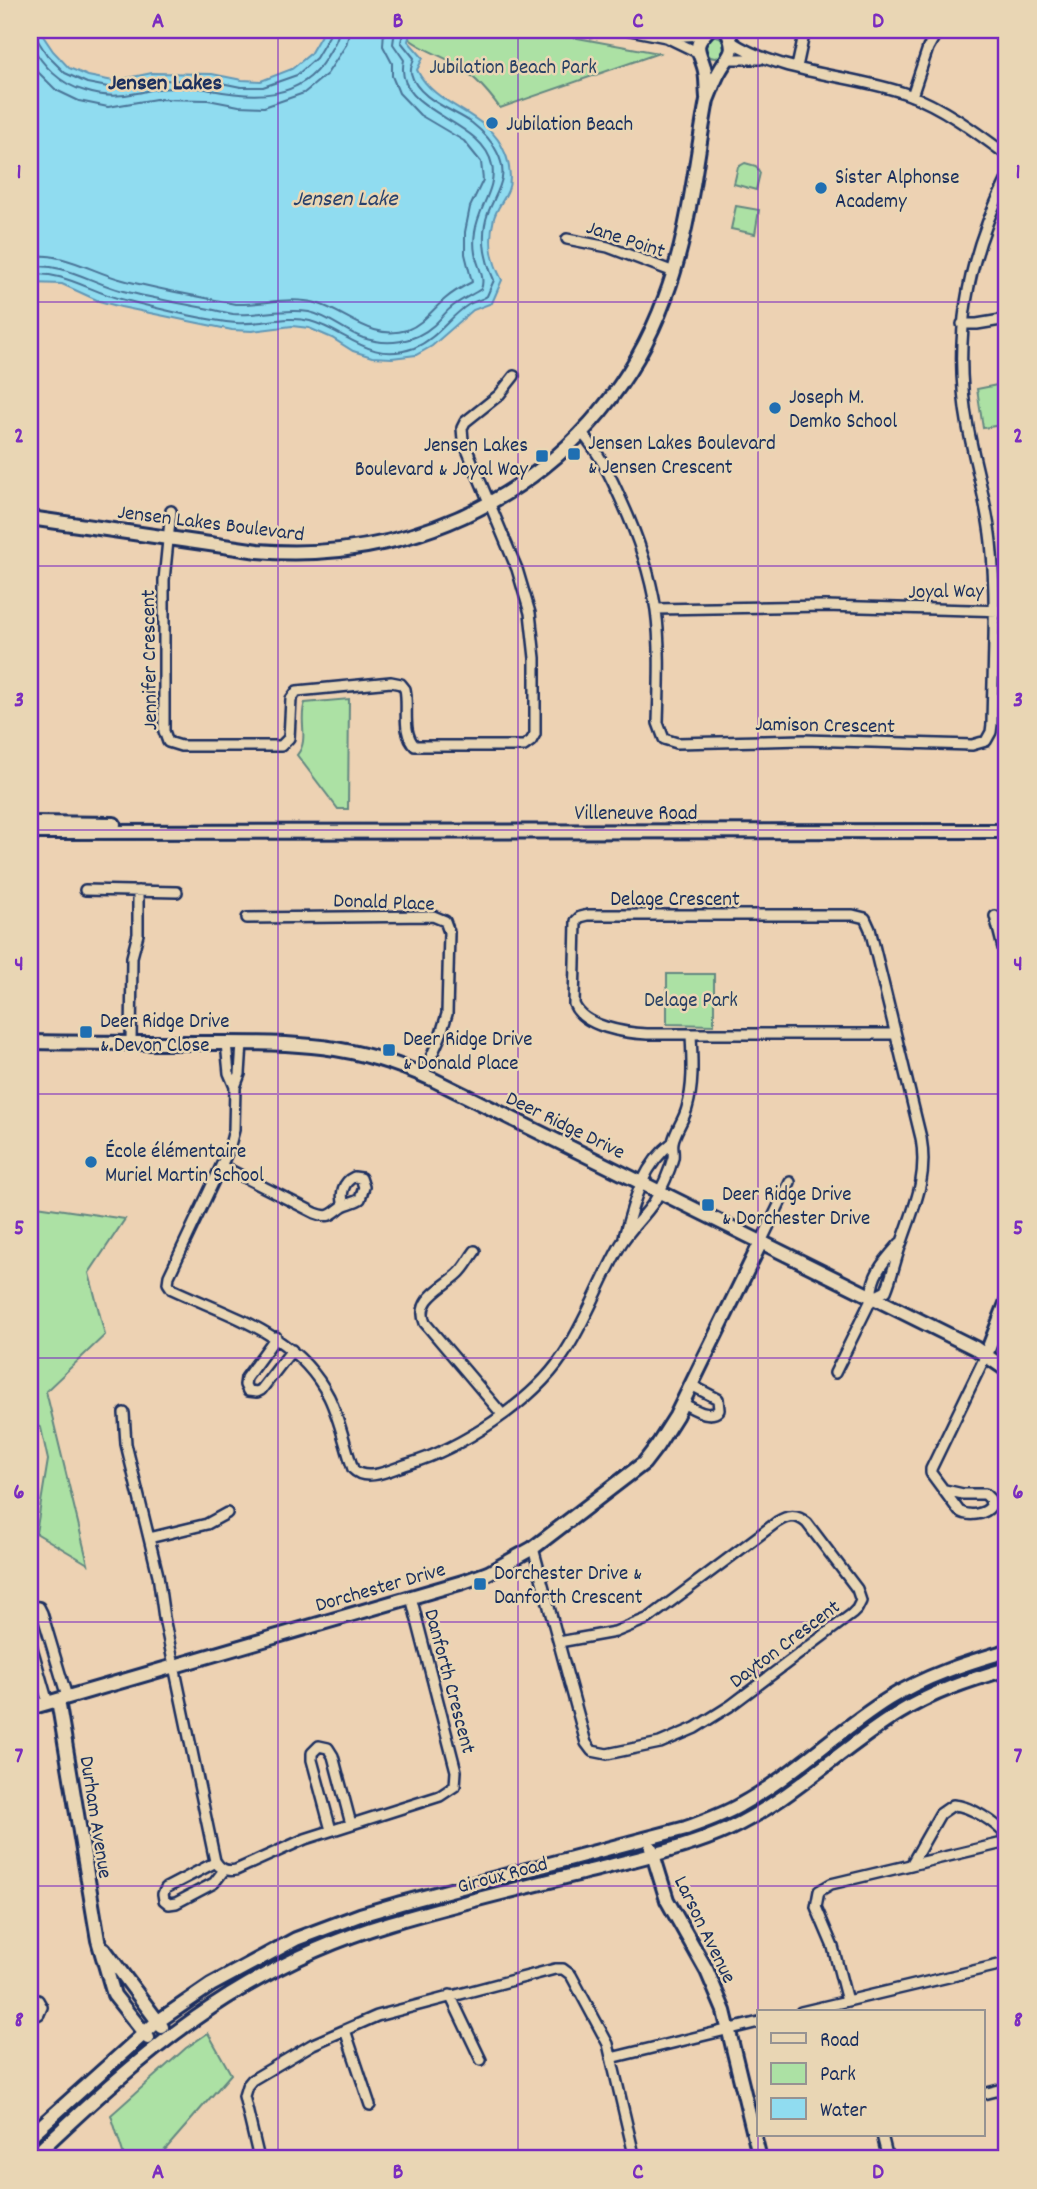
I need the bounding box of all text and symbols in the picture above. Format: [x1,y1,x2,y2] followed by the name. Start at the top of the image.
[152,6,164,39] text: A
[393,6,404,39] text: B
[632,6,644,39] text: C
[872,6,884,39] text: D
[429,54,597,84] park label: Jubilation Beach Park
[108,68,222,101] district label: Jensen Lakes
[506,111,633,141] place label: Jubilation Beach
[484,115,500,131] marker: Jubilation Beach
[16,157,22,190] text: 1
[1015,157,1021,190] text: 1
[835,164,959,218] place label: Sister Alphonse Academy
[813,180,829,196] marker: Sister Alphonse Academy
[293,184,399,217] water label: Jensen Lake
[582,214,669,268] street label: Jane Point
[789,384,897,438] place label: Joseph M. Demko School
[767,400,783,416] marker: Joseph M. Demko School
[14,421,24,454] text: 2
[1013,421,1023,454] text: 2
[588,430,776,484] place label: Jensen Lakes Boulevard & Jensen Crescent
[355,432,528,486] place label: Jensen Lakes Boulevard & Joyal Way
[566,446,582,462] marker: Jensen Lakes Boulevard & Jensen Crescent
[534,448,550,464] marker: Jensen Lakes Boulevard & Joyal Way
[116,499,306,551] street label: Jensen Lakes Boulevard
[908,577,985,609] street label: Joyal Way
[135,589,167,731] street label: Jennifer Crescent
[14,685,24,718] text: 3
[1013,685,1023,718] text: 3
[755,711,895,743] street label: Jamison Crescent
[574,800,698,830] street label: Villeneuve Road
[610,886,740,916] street label: Delage Crescent
[333,887,435,921] street label: Donald Place
[14,949,24,982] text: 4
[1013,949,1023,982] text: 4
[644,987,738,1017] park label: Delage Park
[100,1008,230,1062] place label: Deer Ridge Drive & Devon Close
[78,1024,94,1040] marker: Deer Ridge Drive & Devon Close
[403,1026,533,1080] place label: Deer Ridge Drive & Donald Place
[381,1042,397,1058] marker: Deer Ridge Drive & Donald Place
[500,1085,629,1169] street label: Deer Ridge Drive
[105,1138,264,1192] place label: École élémentaire Muriel Martin School
[83,1154,99,1170] marker: École élémentaire Muriel Martin School
[722,1181,870,1235] place label: Deer Ridge Drive & Dorchester Drive
[700,1197,716,1213] marker: Deer Ridge Drive & Dorchester Drive
[14,1213,24,1246] text: 5
[1013,1213,1023,1246] text: 5
[13,1477,25,1510] text: 6
[1012,1477,1024,1510] text: 6
[312,1556,449,1622] street label: Dorchester Drive
[494,1560,643,1614] place label: Dorchester Drive & Danforth Crescent
[472,1576,488,1592] marker: Dorchester Drive & Danforth Crescent
[724,1593,848,1697] street label: Dayton Crescent
[414,1606,482,1758] street label: Danforth Crescent
[15,1741,24,1774] text: 7
[1014,1741,1023,1774] text: 7
[70,1754,119,1881] street label: Durham Avenue
[454,1850,551,1903] street label: Giroux Road
[664,1871,742,1989] street label: Larson Avenue
[14,2005,24,2038] text: 8
[1013,2005,1023,2038] text: 8
[757,2010,984,2136] legend
[820,2027,859,2057] text: Road
[820,2061,856,2091] text: Park
[820,2097,867,2127] text: Water
[152,2157,164,2189] text: A
[393,2157,404,2189] text: B
[632,2157,644,2189] text: C
[872,2157,884,2189] text: D

